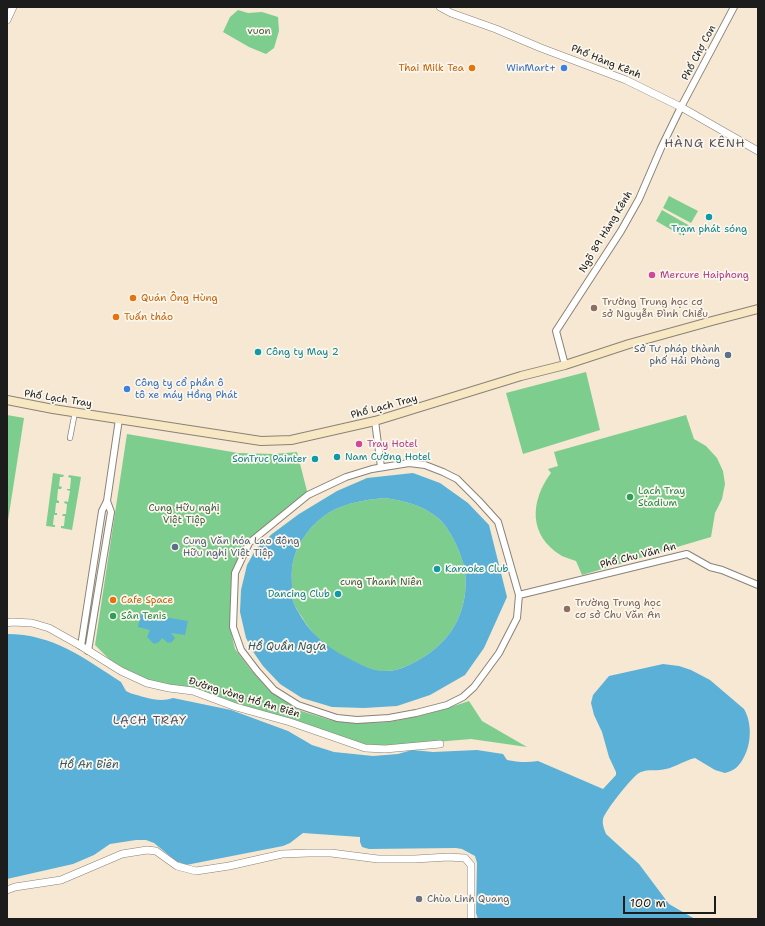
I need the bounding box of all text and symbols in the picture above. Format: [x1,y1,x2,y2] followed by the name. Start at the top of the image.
[679,23,719,83] street label: Phố Chợ Con
[247,25,271,37] park label: vuon
[569,43,643,81] street label: Phố Hàng Kênh
[398,62,464,74] place label: Thai Milk Tea
[506,62,556,74] place label: WinMart+
[467,63,477,73] marker: Thai Milk Tea
[559,63,569,73] marker: WinMart+
[664,137,746,151] district label: HÀNG KÊNH
[577,189,635,275] street label: Ngõ 89 Hàng Kênh
[704,212,714,222] marker: Trạm phát sóng
[671,223,747,235] place label: Trạm phát sóng
[660,269,749,281] place label: Mercure Haiphong
[647,270,657,280] marker: Mercure Haiphong
[141,292,218,304] place label: Quán Ông Hùng
[128,293,138,303] marker: Quán Ông Hùng
[602,296,708,320] place label: Trường Trung học cơ sở Nguyễn Đình Chiểu
[589,303,599,313] marker: Trường Trung học cơ sở Nguyễn Đình Chiểu
[124,311,173,323] place label: Tuấn thảo
[111,312,121,322] marker: Tuấn thảo
[634,343,720,366] place label: Sở Tư pháp thành phố Hải Phòng
[266,346,339,358] place label: Công ty May 2
[253,347,263,357] marker: Công ty May 2
[723,350,733,360] marker: Sở Tư pháp thành phố Hải Phòng
[135,377,238,400] place label: Công ty cổ phần ô tô xe máy Hồng Phát
[122,384,132,394] marker: Công ty cổ phần ô tô xe máy Hồng Phát
[23,388,93,410] street label: Phố Lạch Tray
[349,392,419,422] street label: Phố Lạch Tray
[367,438,417,450] place label: Tray Hotel
[354,439,364,449] marker: Tray Hotel
[345,451,431,463] place label: Nam Cường Hotel
[332,452,342,462] marker: Nam Cường Hotel
[232,453,307,465] place label: SonTruc Painter
[310,454,320,464] marker: SonTruc Painter
[638,485,685,508] place label: Lạch Tray Stadium
[625,492,635,502] marker: Lạch Tray Stadium
[148,502,220,526] park label: Cung Hữu nghị Việt Tiệp
[183,535,299,558] place label: Cung Văn hóa Lao động Hữu nghị Việt Tiệp
[599,541,677,571] street label: Phố Chu Văn An
[170,542,180,552] marker: Cung Văn hóa Lao động Hữu nghị Việt Tiệp
[445,563,508,575] place label: Karaoke Club
[432,564,442,574] marker: Karaoke Club
[340,576,422,588] park label: cung Thanh Niên
[268,588,330,600] place label: Dancing Club
[333,589,343,599] marker: Dancing Club
[121,594,173,606] place label: Cafe Space
[108,595,118,605] marker: Cafe Space
[575,597,661,620] place label: Trường Trung học cơ sở Chu Văn An
[562,604,572,614] marker: Trường Trung học cơ sở Chu Văn An
[121,610,166,622] place label: Sân Tenis
[108,611,118,621] marker: Sân Tenis
[248,640,326,654] water label: Hồ Quần Ngựa
[187,675,301,721] street label: Đường vòng Hồ An Biên
[113,714,187,728] district label: LẠCH TRAY
[59,758,119,772] water label: Hồ An Biên
[625,888,718,914] scale bar
[427,893,509,905] place label: Chùa Linh Quang
[414,894,424,904] marker: Chùa Linh Quang
[630,895,666,911] text: 100 m

